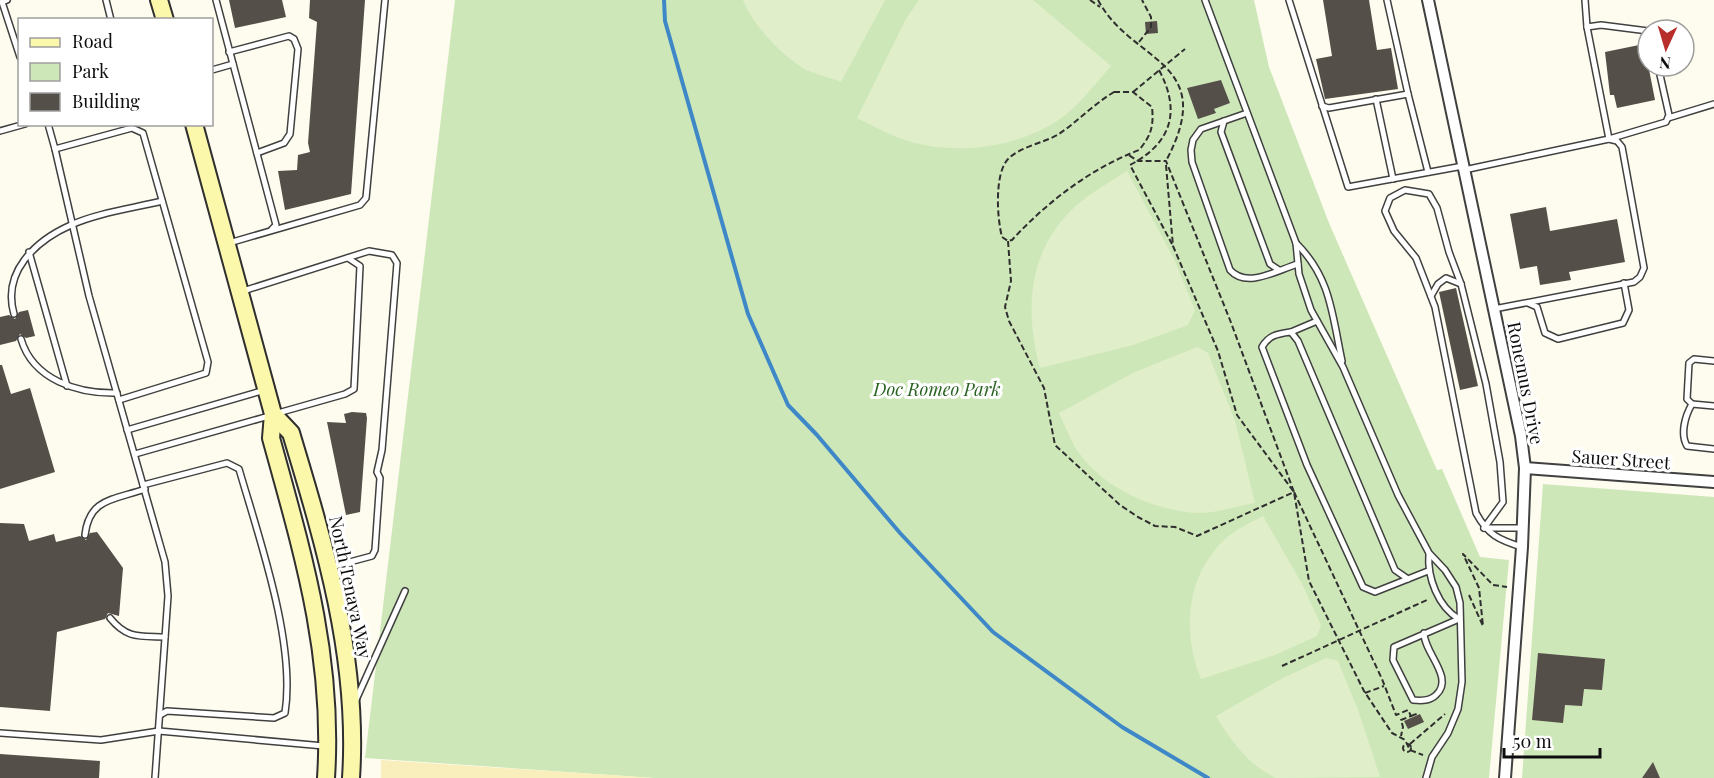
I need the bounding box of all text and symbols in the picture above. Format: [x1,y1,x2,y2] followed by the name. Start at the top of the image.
[18,18,213,126] legend
[1636,18,1696,78] north arrow
[72,29,113,53] text: Road
[1658,53,1671,74] text: N
[72,59,109,83] text: Park
[72,89,140,113] text: Building
[1502,320,1550,446] street label: Ronemus Drive
[872,377,1001,401] park label: Doc Romeo Park
[1571,444,1672,474] street label: Sauer Street
[324,513,378,661] street label: North Tenaya Way
[1504,721,1600,759] scale bar
[1513,729,1552,753] text: 50 m

